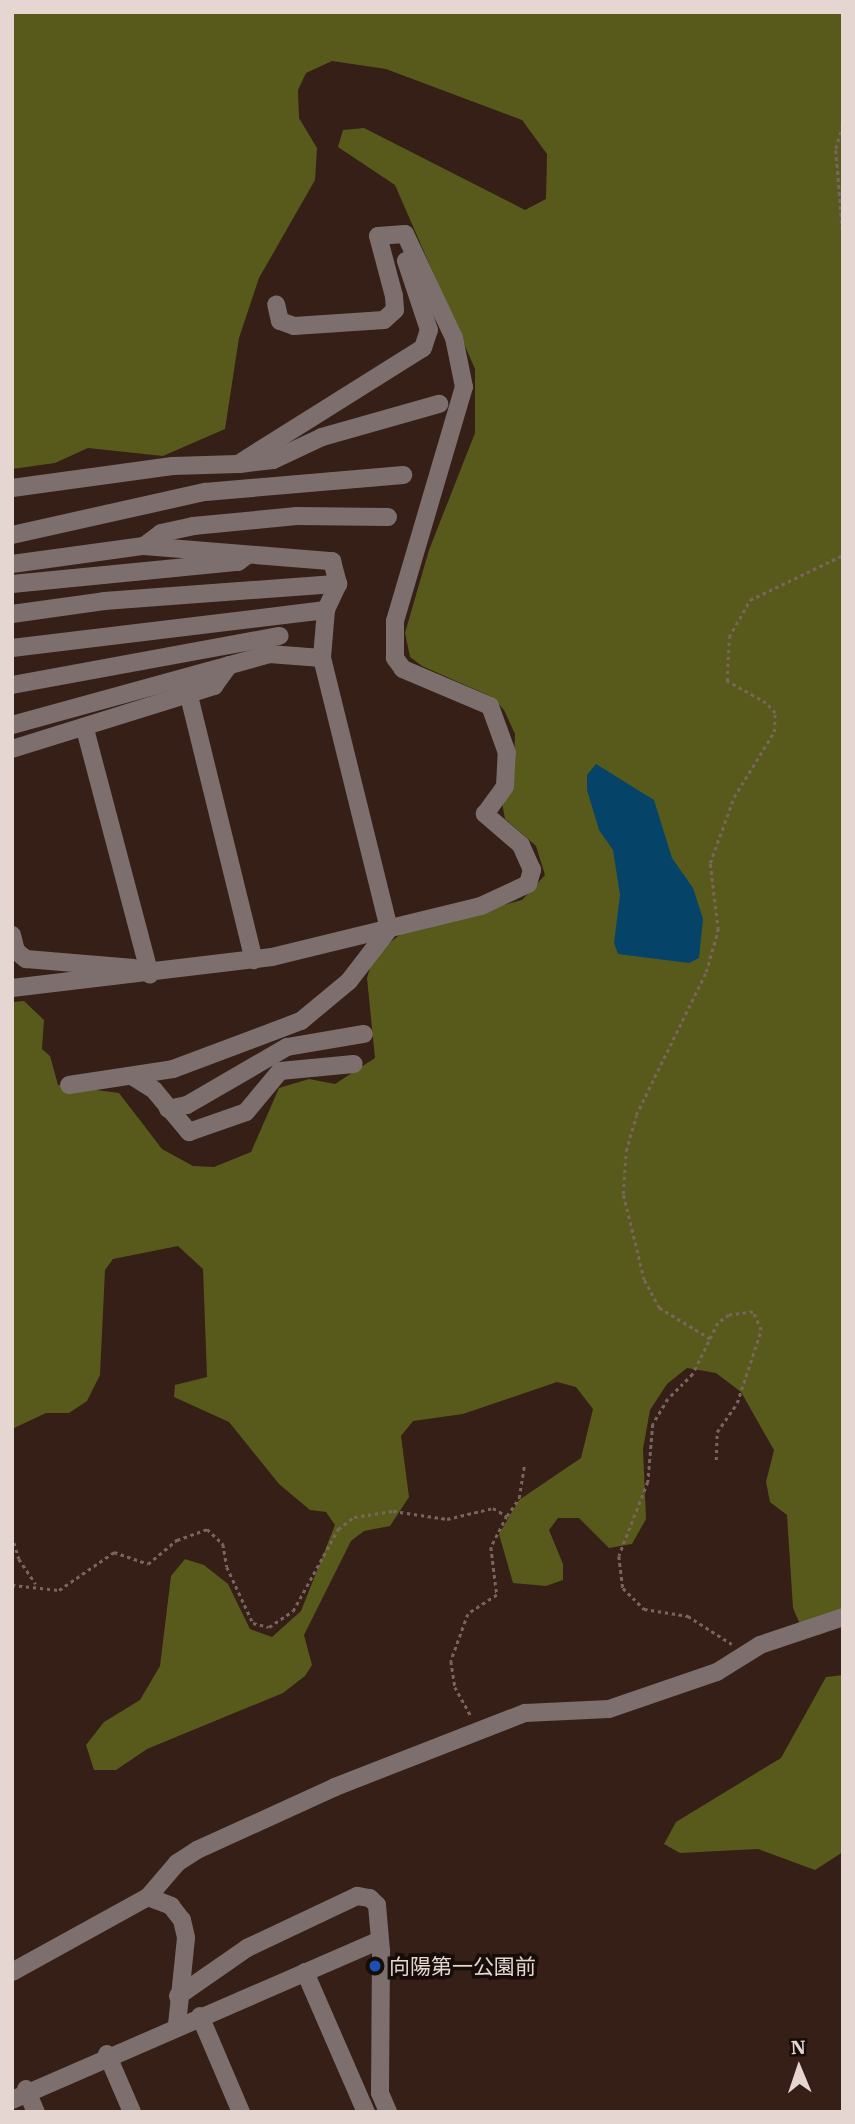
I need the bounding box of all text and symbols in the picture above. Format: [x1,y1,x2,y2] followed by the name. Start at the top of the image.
[389,1953,536,1979] place label: 向陽第一公園前
[367,1958,383,1974] marker: 向陽第一公園前
[764,2033,834,2103] north arrow
[790,2035,806,2059] text: N

